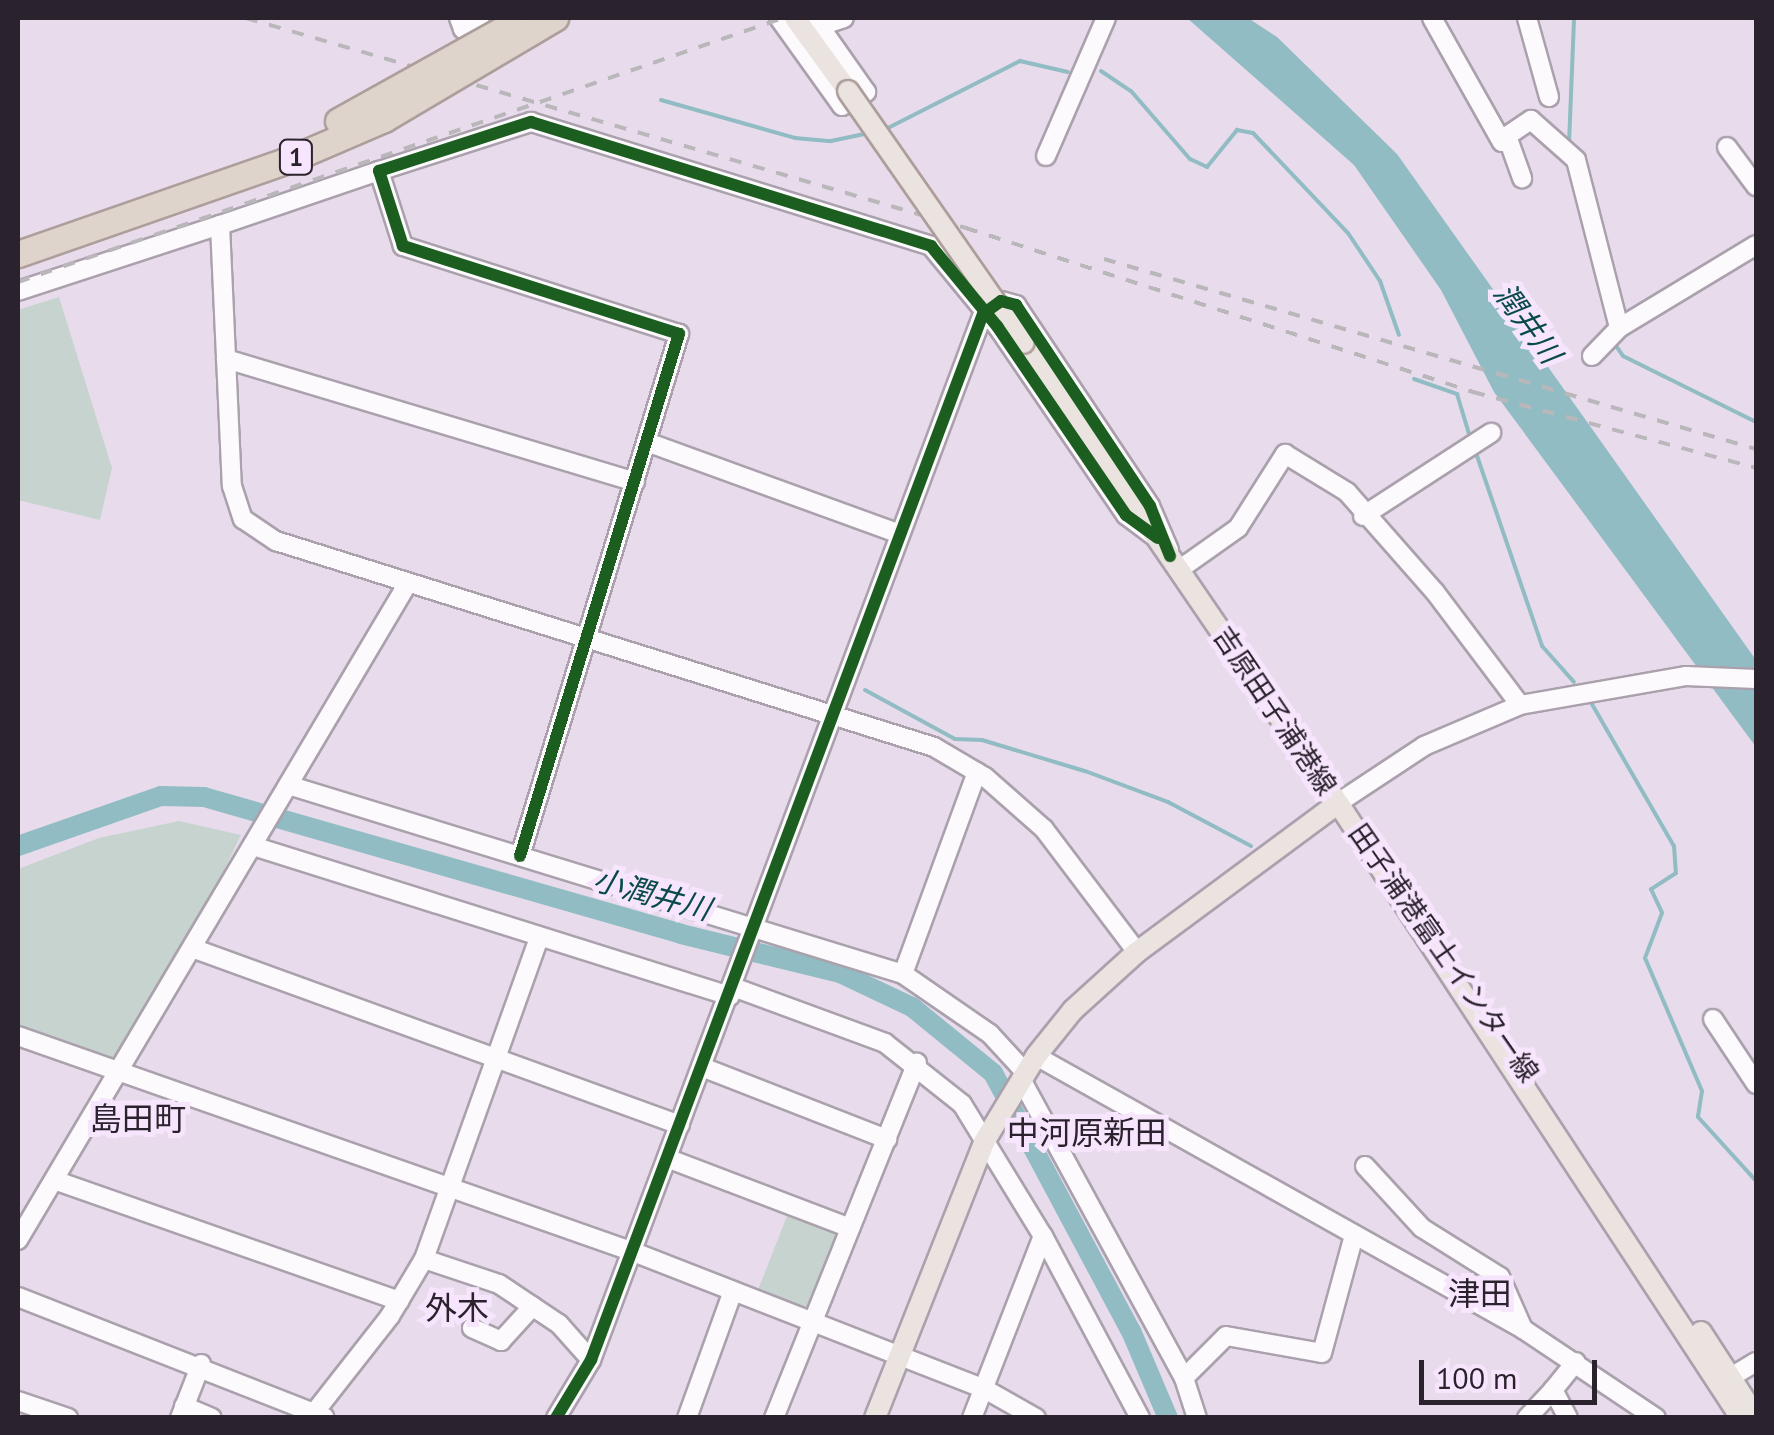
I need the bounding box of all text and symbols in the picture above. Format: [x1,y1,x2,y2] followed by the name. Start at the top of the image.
[278,137,314,177] road number: 1
[1487,276,1569,370] water label: 潤井川
[1206,620,1344,802] street label: 吉原田子浦港線
[1342,817,1546,1089] street label: 田子浦港富士インター線
[589,861,715,927] water label: 小潤井川
[90,1099,186,1137] district label: 島田町
[1007,1113,1167,1151] district label: 中河原新田
[1448,1274,1512,1312] district label: 津田
[425,1288,489,1326] district label: 外木
[1424,1340,1602,1402] scale bar
[1436,1358,1517,1397] text: 100 m

